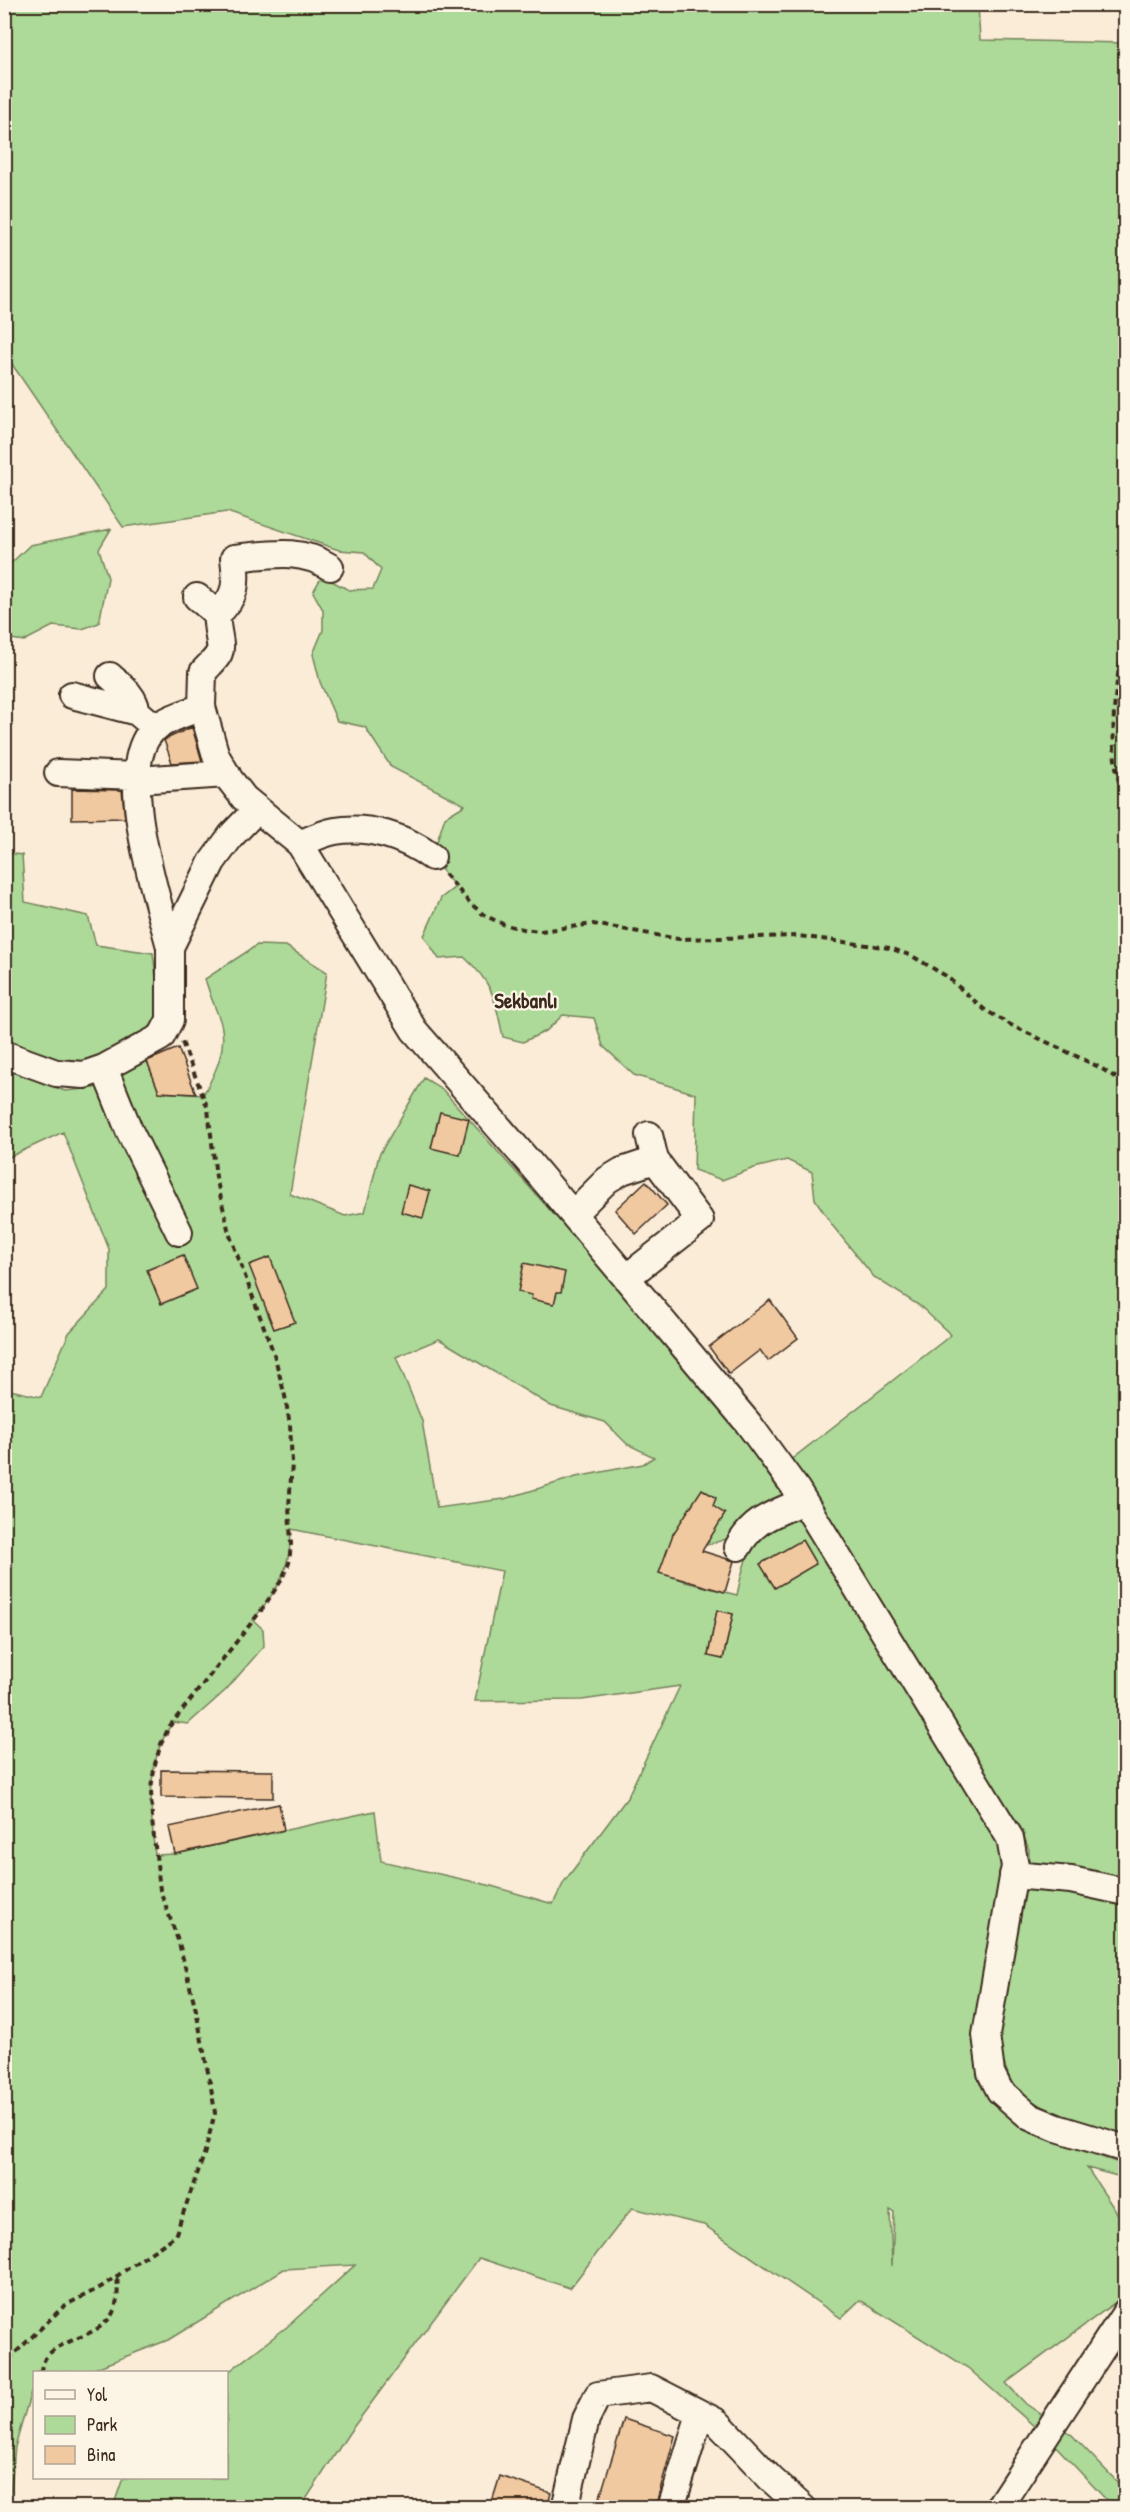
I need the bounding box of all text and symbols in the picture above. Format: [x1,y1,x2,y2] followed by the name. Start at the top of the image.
[494,986,558,1015] district label: Sekbanlı
[33,2371,228,2479] legend
[87,2382,107,2407] text: Yol
[87,2412,118,2437] text: Park
[87,2442,115,2467] text: Bina

